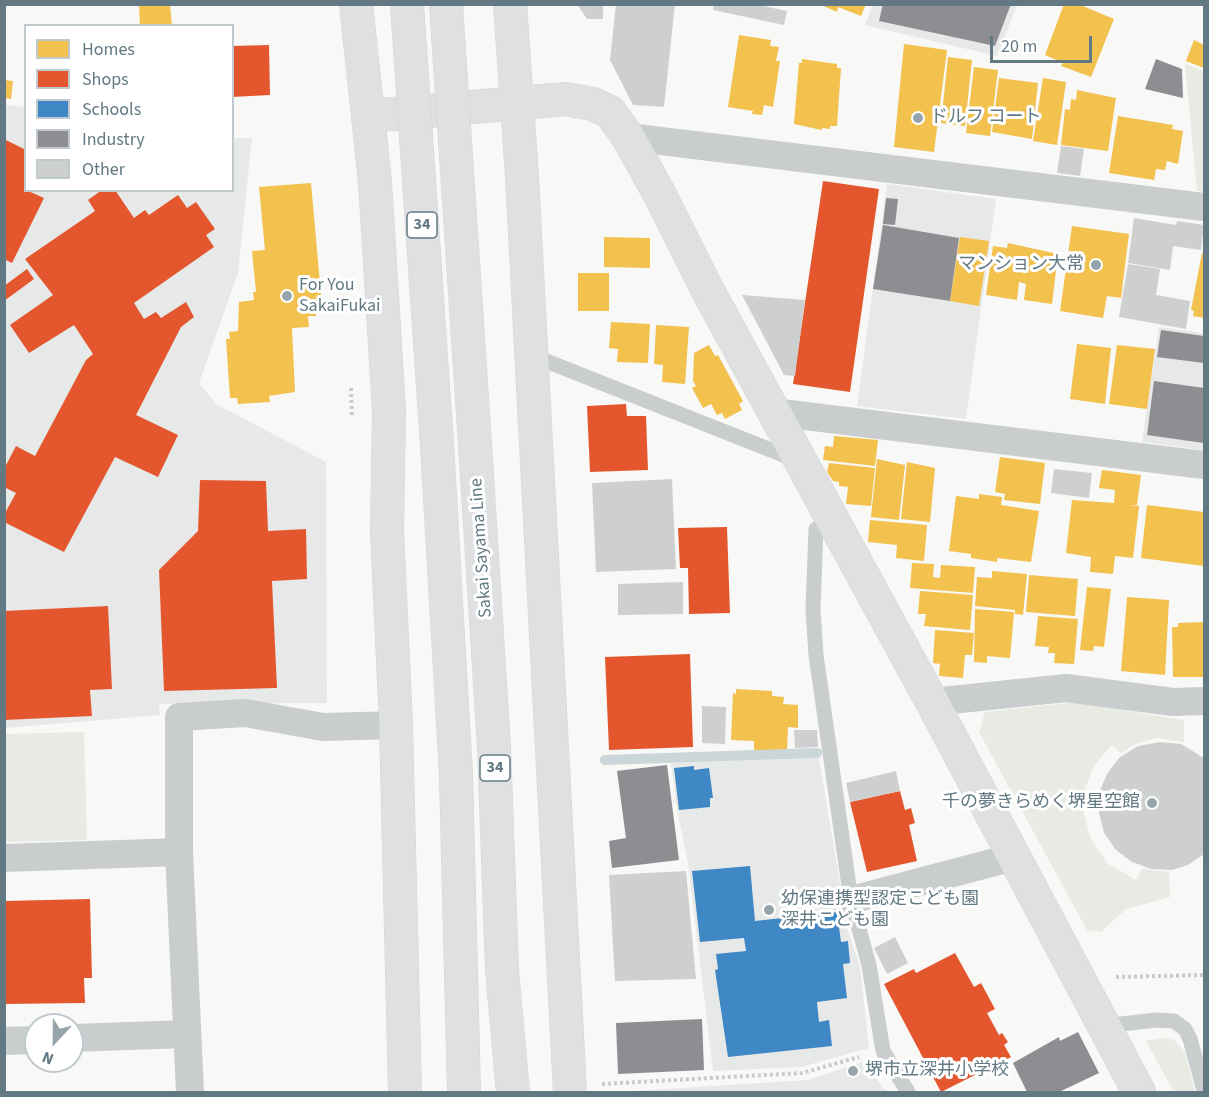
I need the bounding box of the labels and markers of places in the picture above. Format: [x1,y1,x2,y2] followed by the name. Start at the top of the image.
[930,107,1042,129] place label: ドルフ コート
[911,111,925,125] marker: ドルフ コート
[958,254,1084,276] place label: マンション大常
[1089,258,1103,272] marker: マンション大常
[299,275,381,318] place label: For You SakaiFukai
[280,289,294,303] marker: For You SakaiFukai
[942,792,1140,814] place label: 千の夢きらめく堺星空館
[1145,796,1159,810] marker: 千の夢きらめく堺星空館
[781,889,979,932] place label: 幼保連携型認定こども園 深井こども園
[762,903,776,917] marker: 幼保連携型認定こども園 深井こども園
[865,1060,1009,1082] place label: 堺市立深井小学校
[846,1064,860,1078] marker: 堺市立深井小学校

